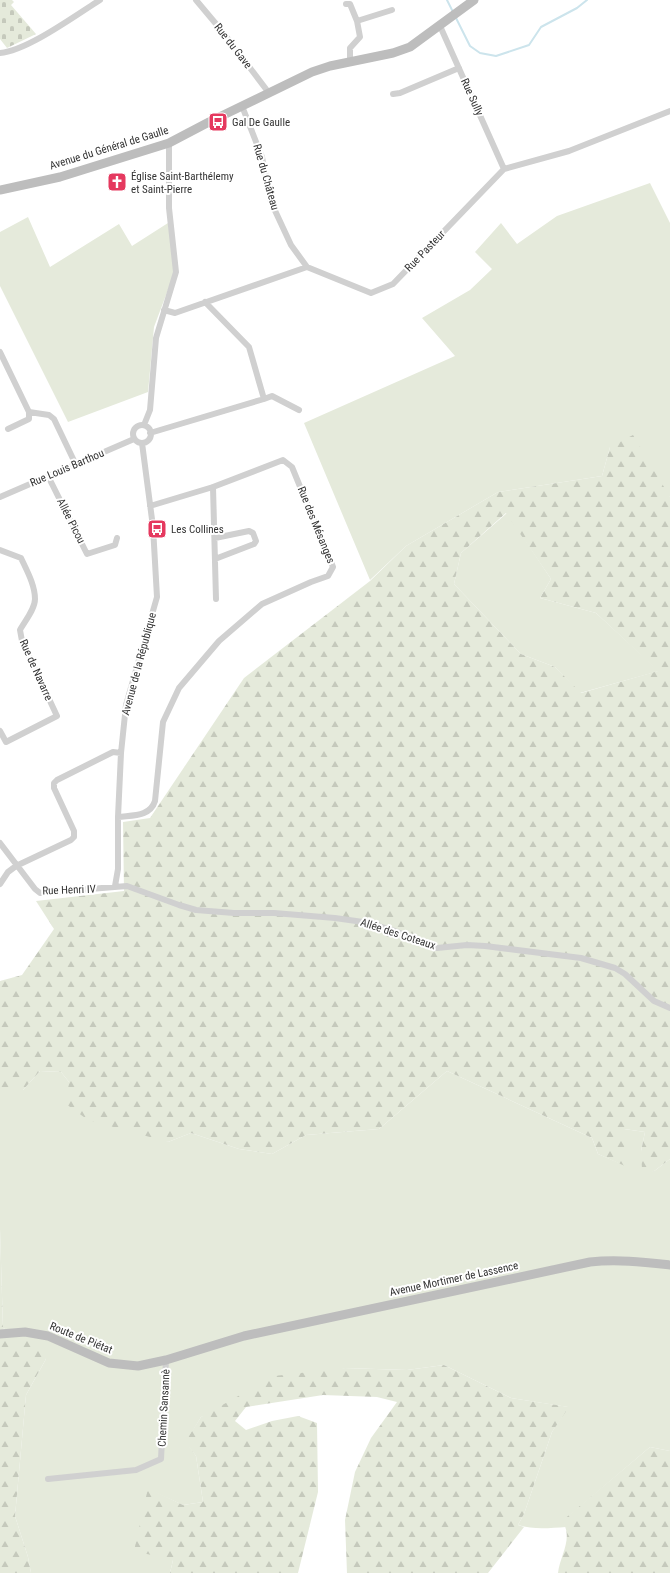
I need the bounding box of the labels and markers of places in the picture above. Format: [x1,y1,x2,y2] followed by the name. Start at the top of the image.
[207,111,229,133] bus stop icon: Gal De Gaulle
[232,116,290,129] place label: Gal De Gaulle
[131,170,234,196] place label: Église Saint-Barthélemy et Saint-Pierre
[106,171,128,193] church icon: Église Saint-Barthélemy et Saint-Pierre
[146,518,168,540] bus stop icon: Les Collines
[171,523,224,536] place label: Les Collines

